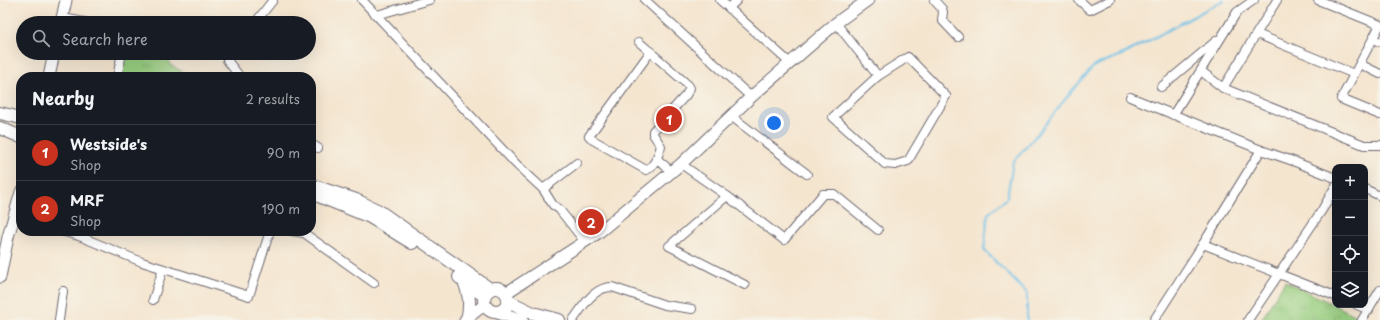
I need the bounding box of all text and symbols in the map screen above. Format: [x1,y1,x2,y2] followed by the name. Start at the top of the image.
[16,16,316,60] search box
[30,27,52,49] icon: search
[62,27,148,50] text: Search here
[32,85,94,111] text: Nearby
[246,89,300,108] text: 2 results
[656,104,682,134] pin: 1
[764,113,784,133] your location
[70,132,147,155] text: Westside's
[42,143,48,162] text: 1
[267,143,300,162] text: 90 m
[70,155,101,174] text: Shop
[1332,164,1368,308] map controls
[1332,164,1368,200] button: +
[70,188,104,211] text: MRF
[40,199,50,218] text: 2
[261,199,300,218] text: 190 m
[1332,200,1368,236] button: −
[578,207,604,237] pin: 2
[70,211,101,230] text: Shop
[1332,236,1368,272] button: locate
[1332,272,1368,308] button: layers

